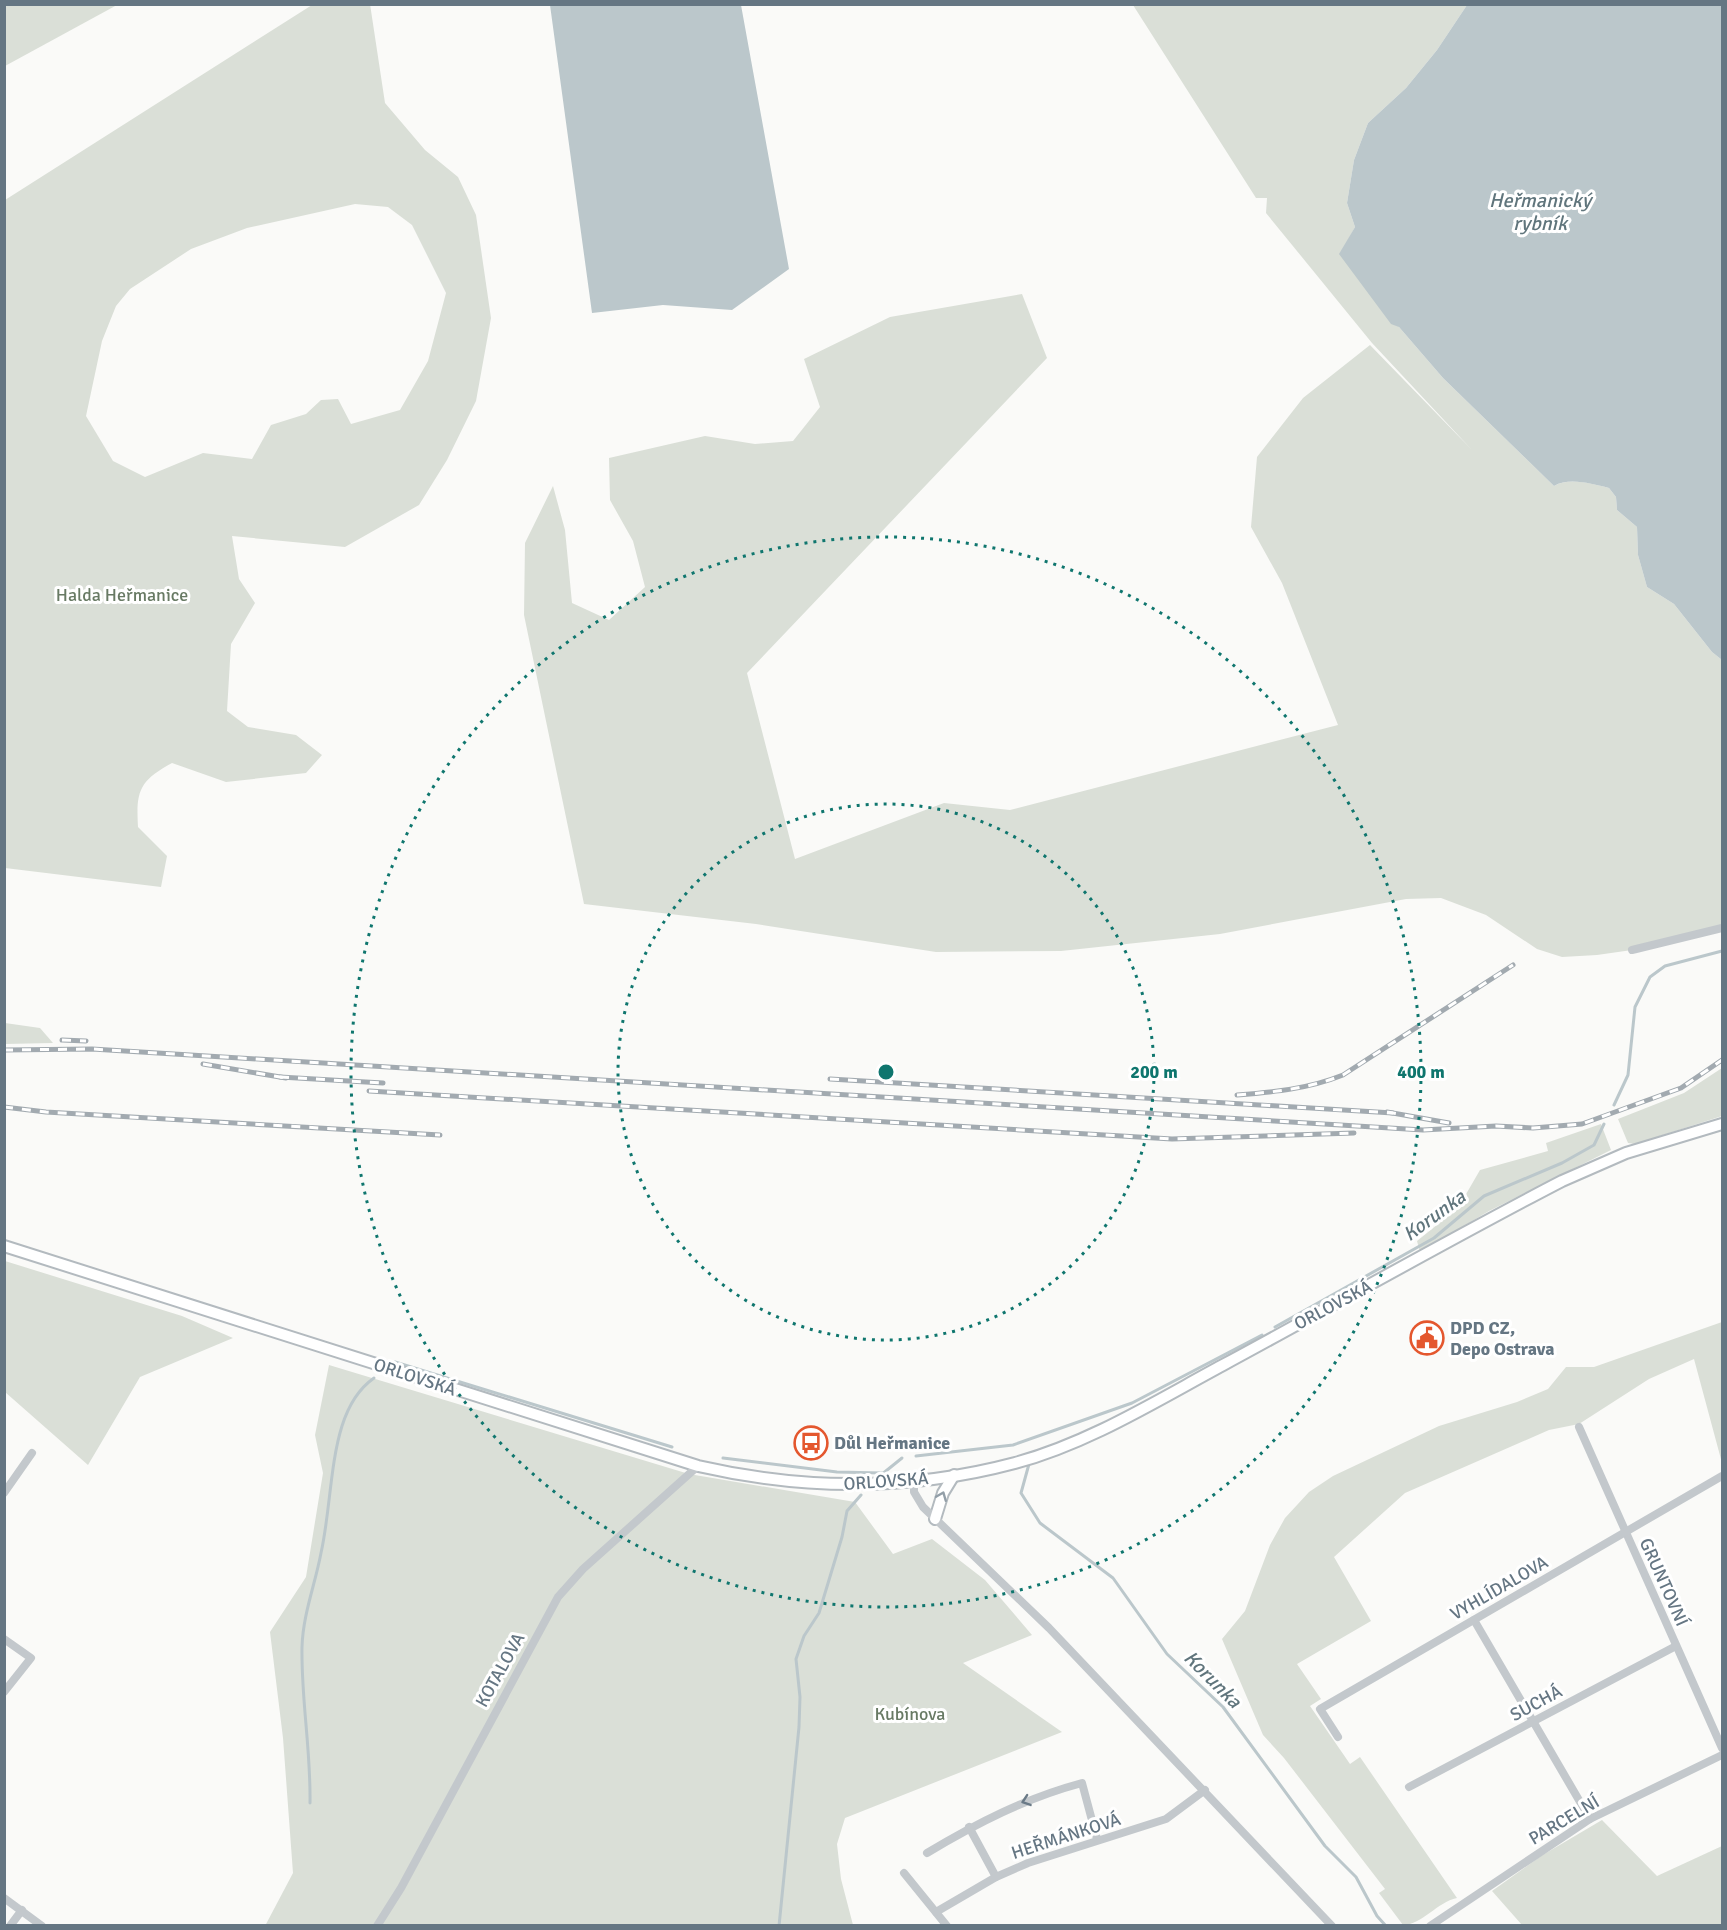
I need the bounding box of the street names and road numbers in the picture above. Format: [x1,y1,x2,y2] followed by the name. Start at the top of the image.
[1290,1275,1376,1335] street label: ORLOVSKÁ
[371,1353,459,1401] street label: ORLOVSKÁ
[843,1467,929,1495] street label: ORLOVSKÁ
[1635,1534,1694,1630] street label: GRUNTOVNÍ
[1446,1551,1552,1625] street label: VYHLÍDALOVA
[471,1629,529,1711] street label: KOTALOVA
[1506,1680,1566,1726] street label: SUCHÁ
[1525,1790,1604,1850] street label: PARCELNÍ
[1009,1808,1123,1864] street label: HEŘMÁNKOVÁ

